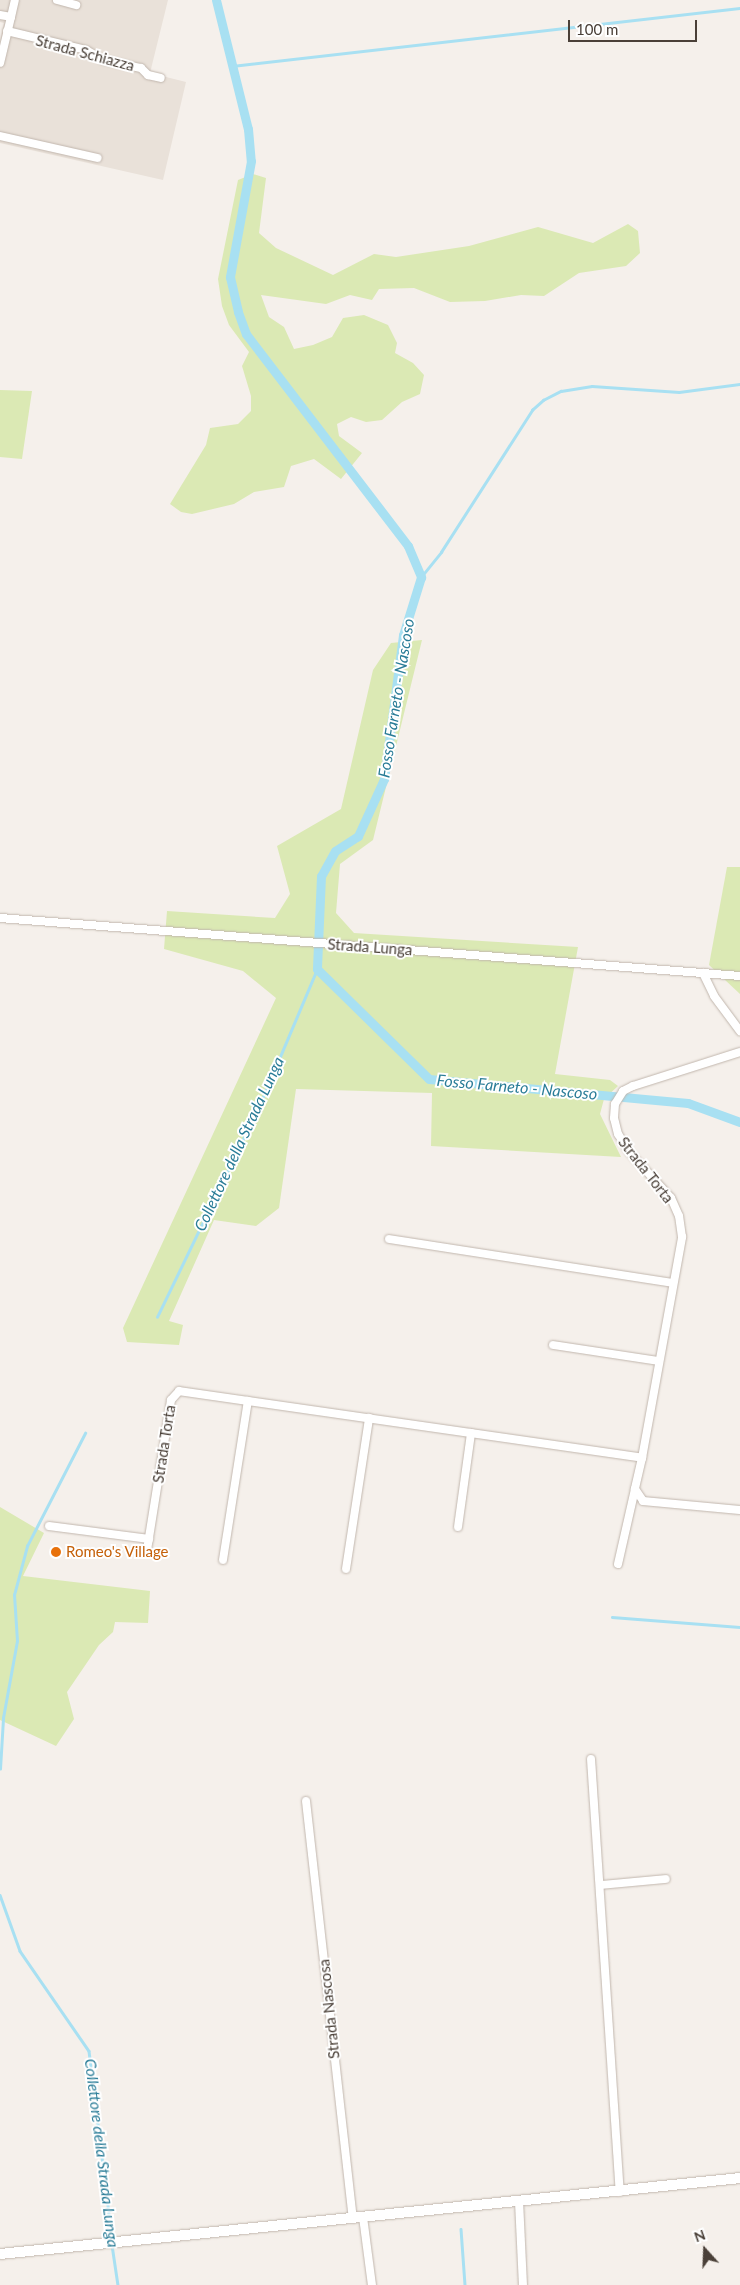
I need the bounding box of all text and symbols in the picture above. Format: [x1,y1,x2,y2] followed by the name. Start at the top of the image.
[570,10,699,42] scale bar
[576,20,618,38] text: 100 m
[34,31,136,75] street label: Strada Schiazza
[374,617,418,779] water label: Fosso Farneto - Nascoso
[327,935,413,959] street label: Strada Lunga
[190,1054,288,1234] water label: Collettore della Strada Lunga
[436,1070,598,1104] water label: Fosso Farneto - Nascoso
[614,1133,678,1207] street label: Strada Torta
[149,1403,179,1485] street label: Strada Torta
[66,1543,169,1561] place label: Romeo's Village
[50,1546,62,1558] marker: Romeo's Village
[315,1958,343,2060] street label: Strada Nascosa
[81,2057,123,2249] water label: Collettore della Strada Lunga
[680,2225,730,2275] north arrow
[692,2226,708,2245] text: N

